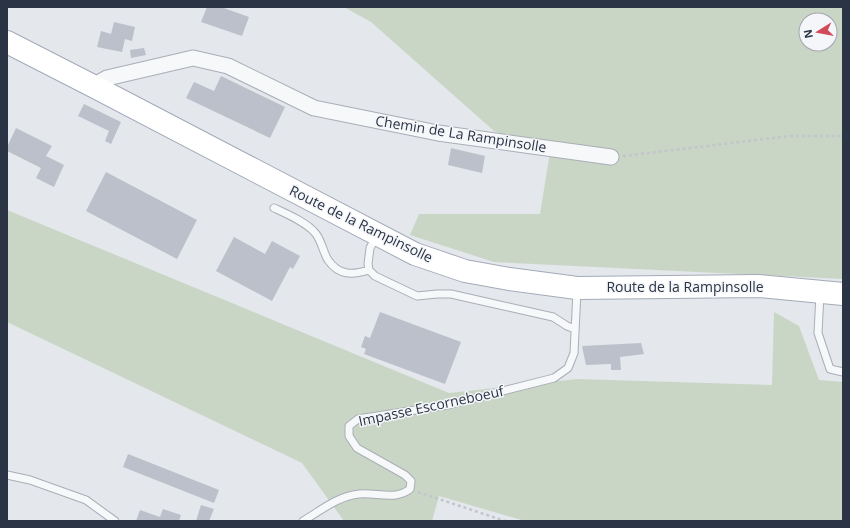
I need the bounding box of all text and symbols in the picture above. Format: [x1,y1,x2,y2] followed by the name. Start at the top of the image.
[798,12,838,52] north arrow
[799,28,816,40] text: N
[374,111,548,156] street label: Chemin de La Rampinsolle
[286,181,436,267] street label: Route de la Rampinsolle
[606,277,764,296] street label: Route de la Rampinsolle
[357,381,506,430] street label: Impasse Escorneboeuf

